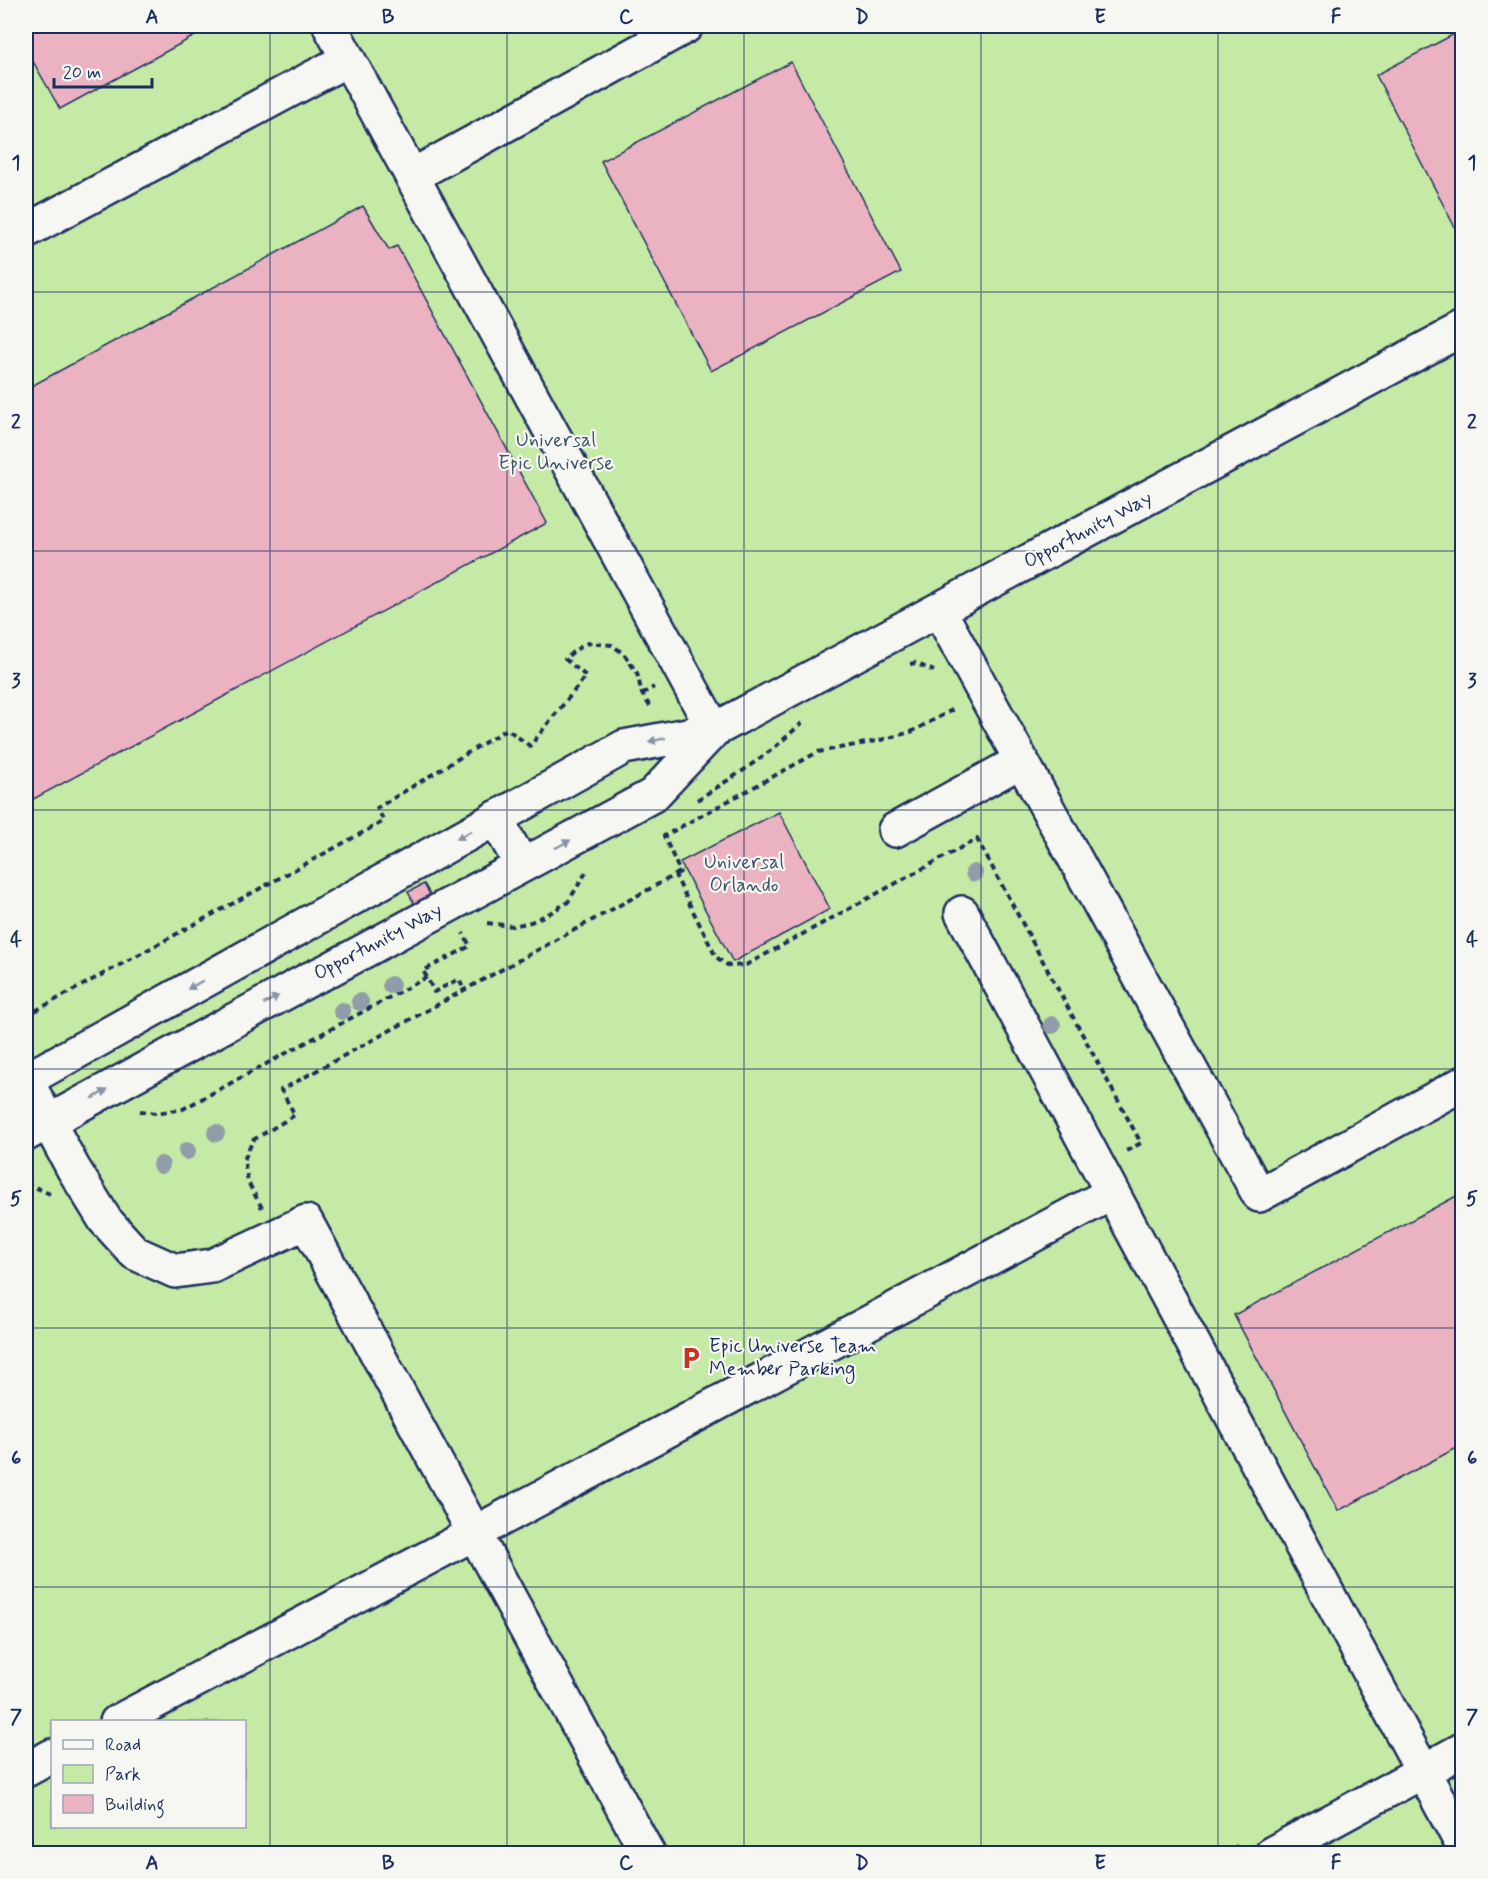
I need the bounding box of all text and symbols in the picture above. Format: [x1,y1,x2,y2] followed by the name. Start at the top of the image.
[145,4,159,31] text: A
[382,4,395,31] text: B
[619,4,634,31] text: C
[855,4,869,31] text: D
[1094,4,1106,31] text: E
[1331,4,1342,31] text: F
[54,51,152,89] scale bar
[63,61,101,85] text: 20 m
[12,150,20,177] text: 1
[1468,150,1476,177] text: 1
[11,409,21,436] text: 2
[1467,409,1477,436] text: 2
[498,427,614,477] park label: Universal Epic Universe
[1019,485,1157,575] street label: Opportunity Way
[11,668,21,695] text: 3
[1467,668,1477,695] text: 3
[647,736,666,745] one-way arrow
[455,830,472,840] one-way arrow
[555,839,572,849] one-way arrow
[704,849,784,899] park label: Universal Orlando
[309,897,447,987] street label: Opportunity Way
[10,927,22,954] text: 4
[1466,927,1478,954] text: 4
[186,980,203,990] one-way arrow
[263,995,280,1005] one-way arrow
[92,1089,109,1099] one-way arrow
[10,1186,22,1213] text: 5
[1466,1186,1478,1213] text: 5
[709,1333,876,1384] place label: Epic Universe Team Member Parking
[678,1345,704,1371] parking icon: Epic Universe Team Member Parking
[11,1445,21,1472] text: 6
[1467,1445,1477,1472] text: 6
[10,1704,22,1731] text: 7
[1466,1704,1478,1731] text: 7
[51,1720,246,1828] legend
[105,1733,141,1757] text: Road
[105,1763,141,1787] text: Park
[105,1793,165,1819] text: Building
[145,1850,159,1877] text: A
[382,1850,395,1877] text: B
[619,1850,634,1877] text: C
[855,1850,869,1877] text: D
[1094,1850,1106,1877] text: E
[1331,1850,1342,1877] text: F

